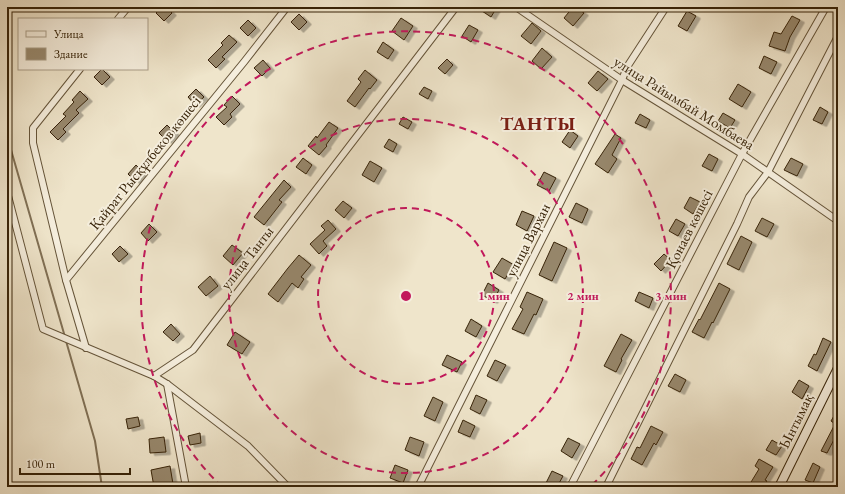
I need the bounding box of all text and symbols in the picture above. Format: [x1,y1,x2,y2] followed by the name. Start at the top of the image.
[18,18,148,70] legend
[53,26,84,42] text: Улица
[54,46,88,62] text: Здание
[610,51,758,154] street label: улица Райымбай Момбаева
[85,92,205,234] street label: Қайрат Рысқұлбеков көшесі
[500,111,576,136] district label: ТАНТЫ
[661,186,717,271] street label: Қонаев көшесі
[501,200,554,280] street label: улица Вархан
[216,222,277,293] street label: улица Танты
[478,288,510,304] text: 1 мин
[567,288,599,304] text: 2 мин
[655,288,687,304] text: 3 мин
[399,289,413,303] centre of rings
[774,390,817,451] street label: Ынтымақ
[20,450,130,476] scale bar
[26,456,56,472] text: 100 m

